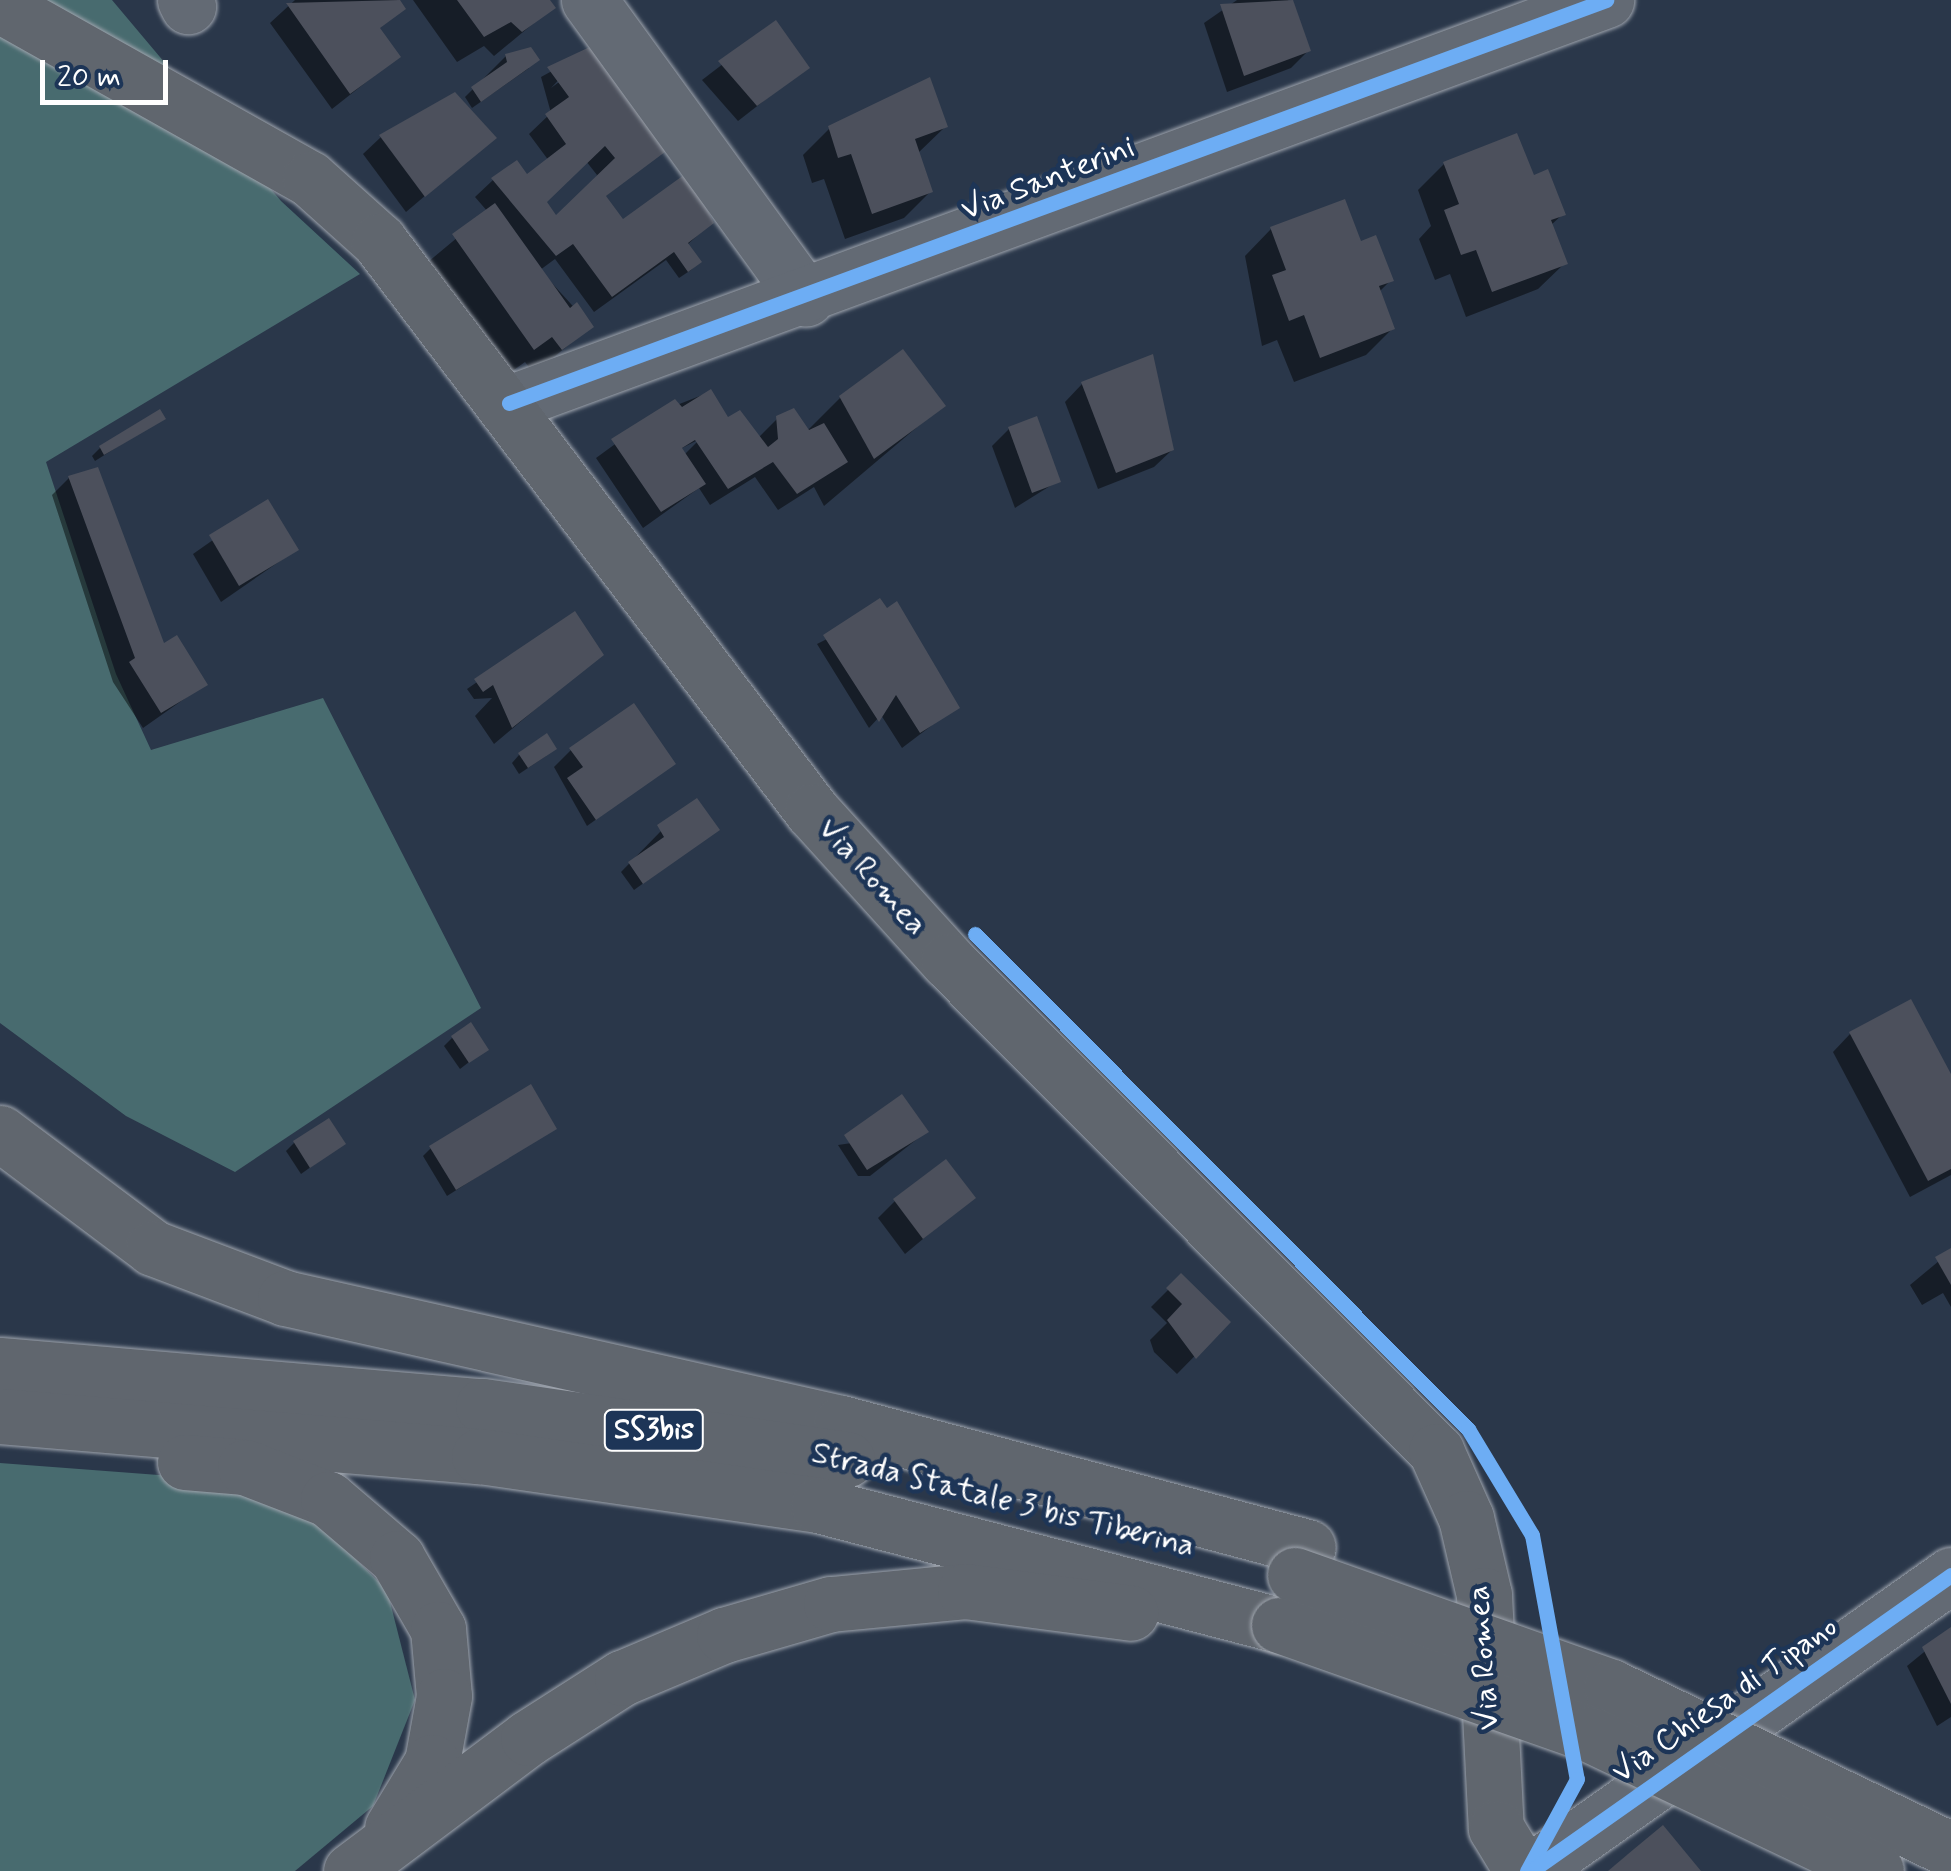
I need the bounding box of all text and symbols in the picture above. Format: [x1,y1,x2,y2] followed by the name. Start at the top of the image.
[45,40,172,102] scale bar
[57,58,121,97] text: 20 m
[958,129,1138,229] street label: Via Santerini
[808,809,936,945] street label: Via Romea
[602,1405,706,1455] road number: SS3bis
[814,1435,1192,1565] street label: Strada Statale 3 bis Tiberina
[1460,1582,1508,1734] street label: Via Romea
[1603,1607,1847,1793] street label: Via Chiesa di Tipano

